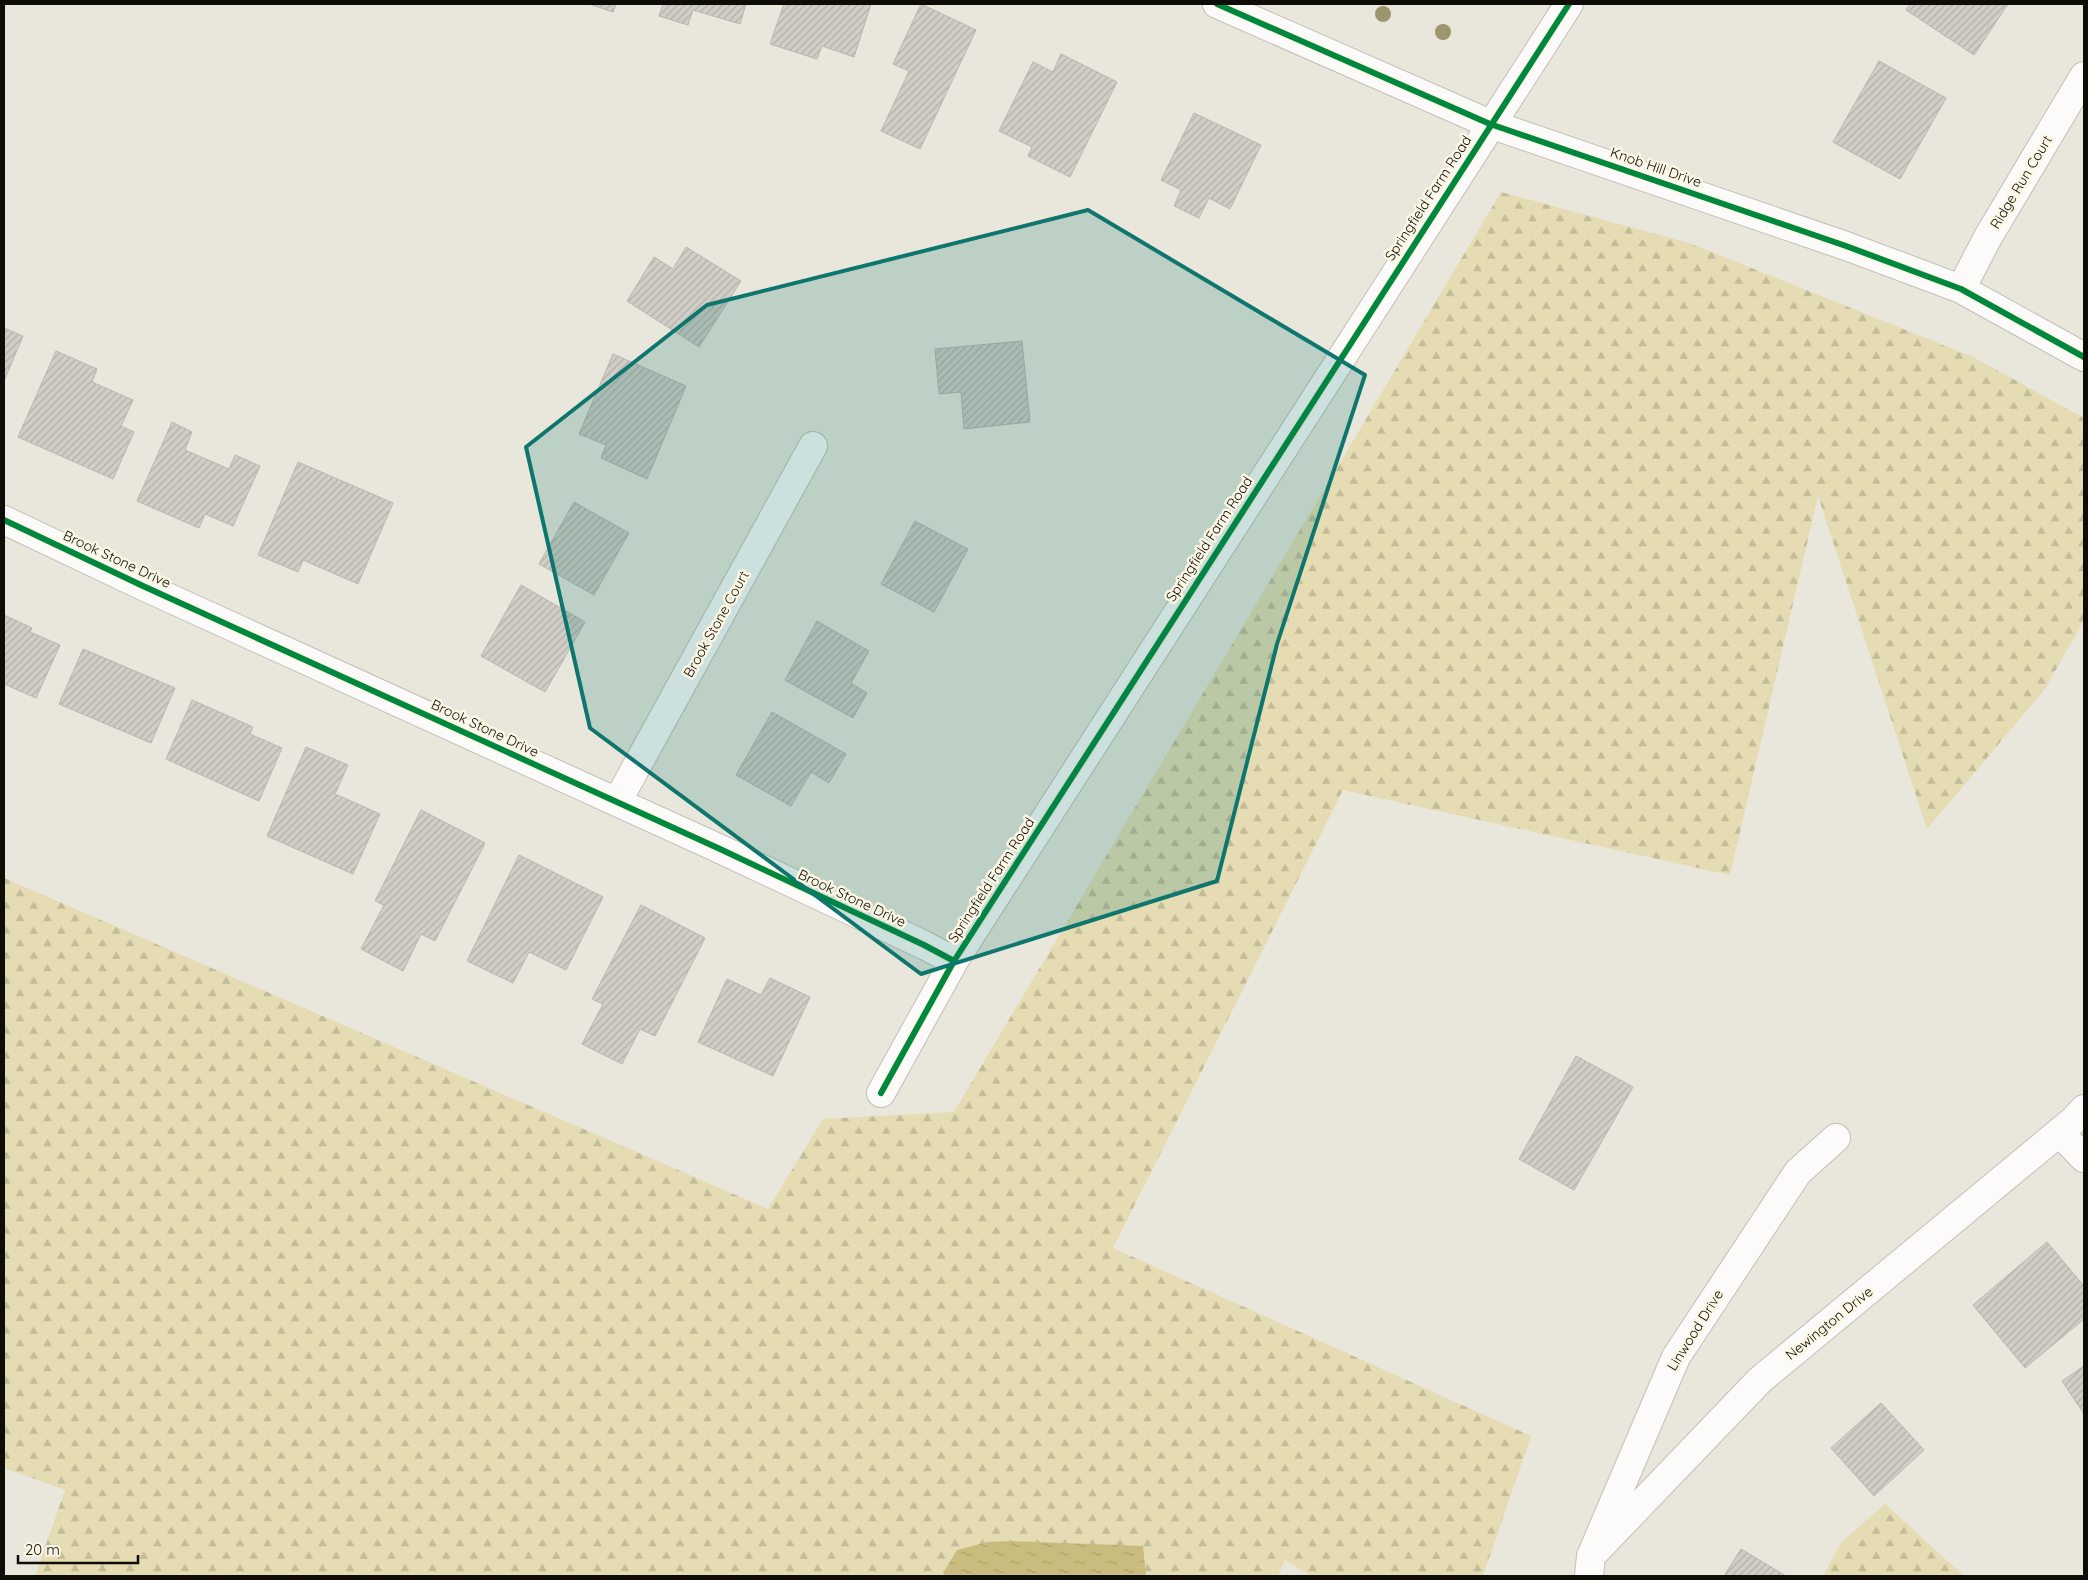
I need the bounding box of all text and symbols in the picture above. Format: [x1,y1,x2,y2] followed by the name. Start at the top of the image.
[1381,132,1475,264] street label: Springfield Farm Road
[1986,132,2056,232] street label: Ridge Run Court
[1608,143,1704,191] street label: Knob Hill Drive
[1162,473,1256,605] street label: Springfield Farm Road
[60,526,174,592] street label: Brook Stone Drive
[679,567,753,680] street label: Brook Stone Court
[428,695,542,761] street label: Brook Stone Drive
[944,814,1038,946] street label: Springfield Farm Road
[795,865,909,931] street label: Brook Stone Drive
[1782,1282,1876,1364] street label: Newington Drive
[1663,1286,1727,1374] street label: Linwood Drive
[18,1532,138,1564] scale bar
[25,1540,60,1559] text: 20 m

